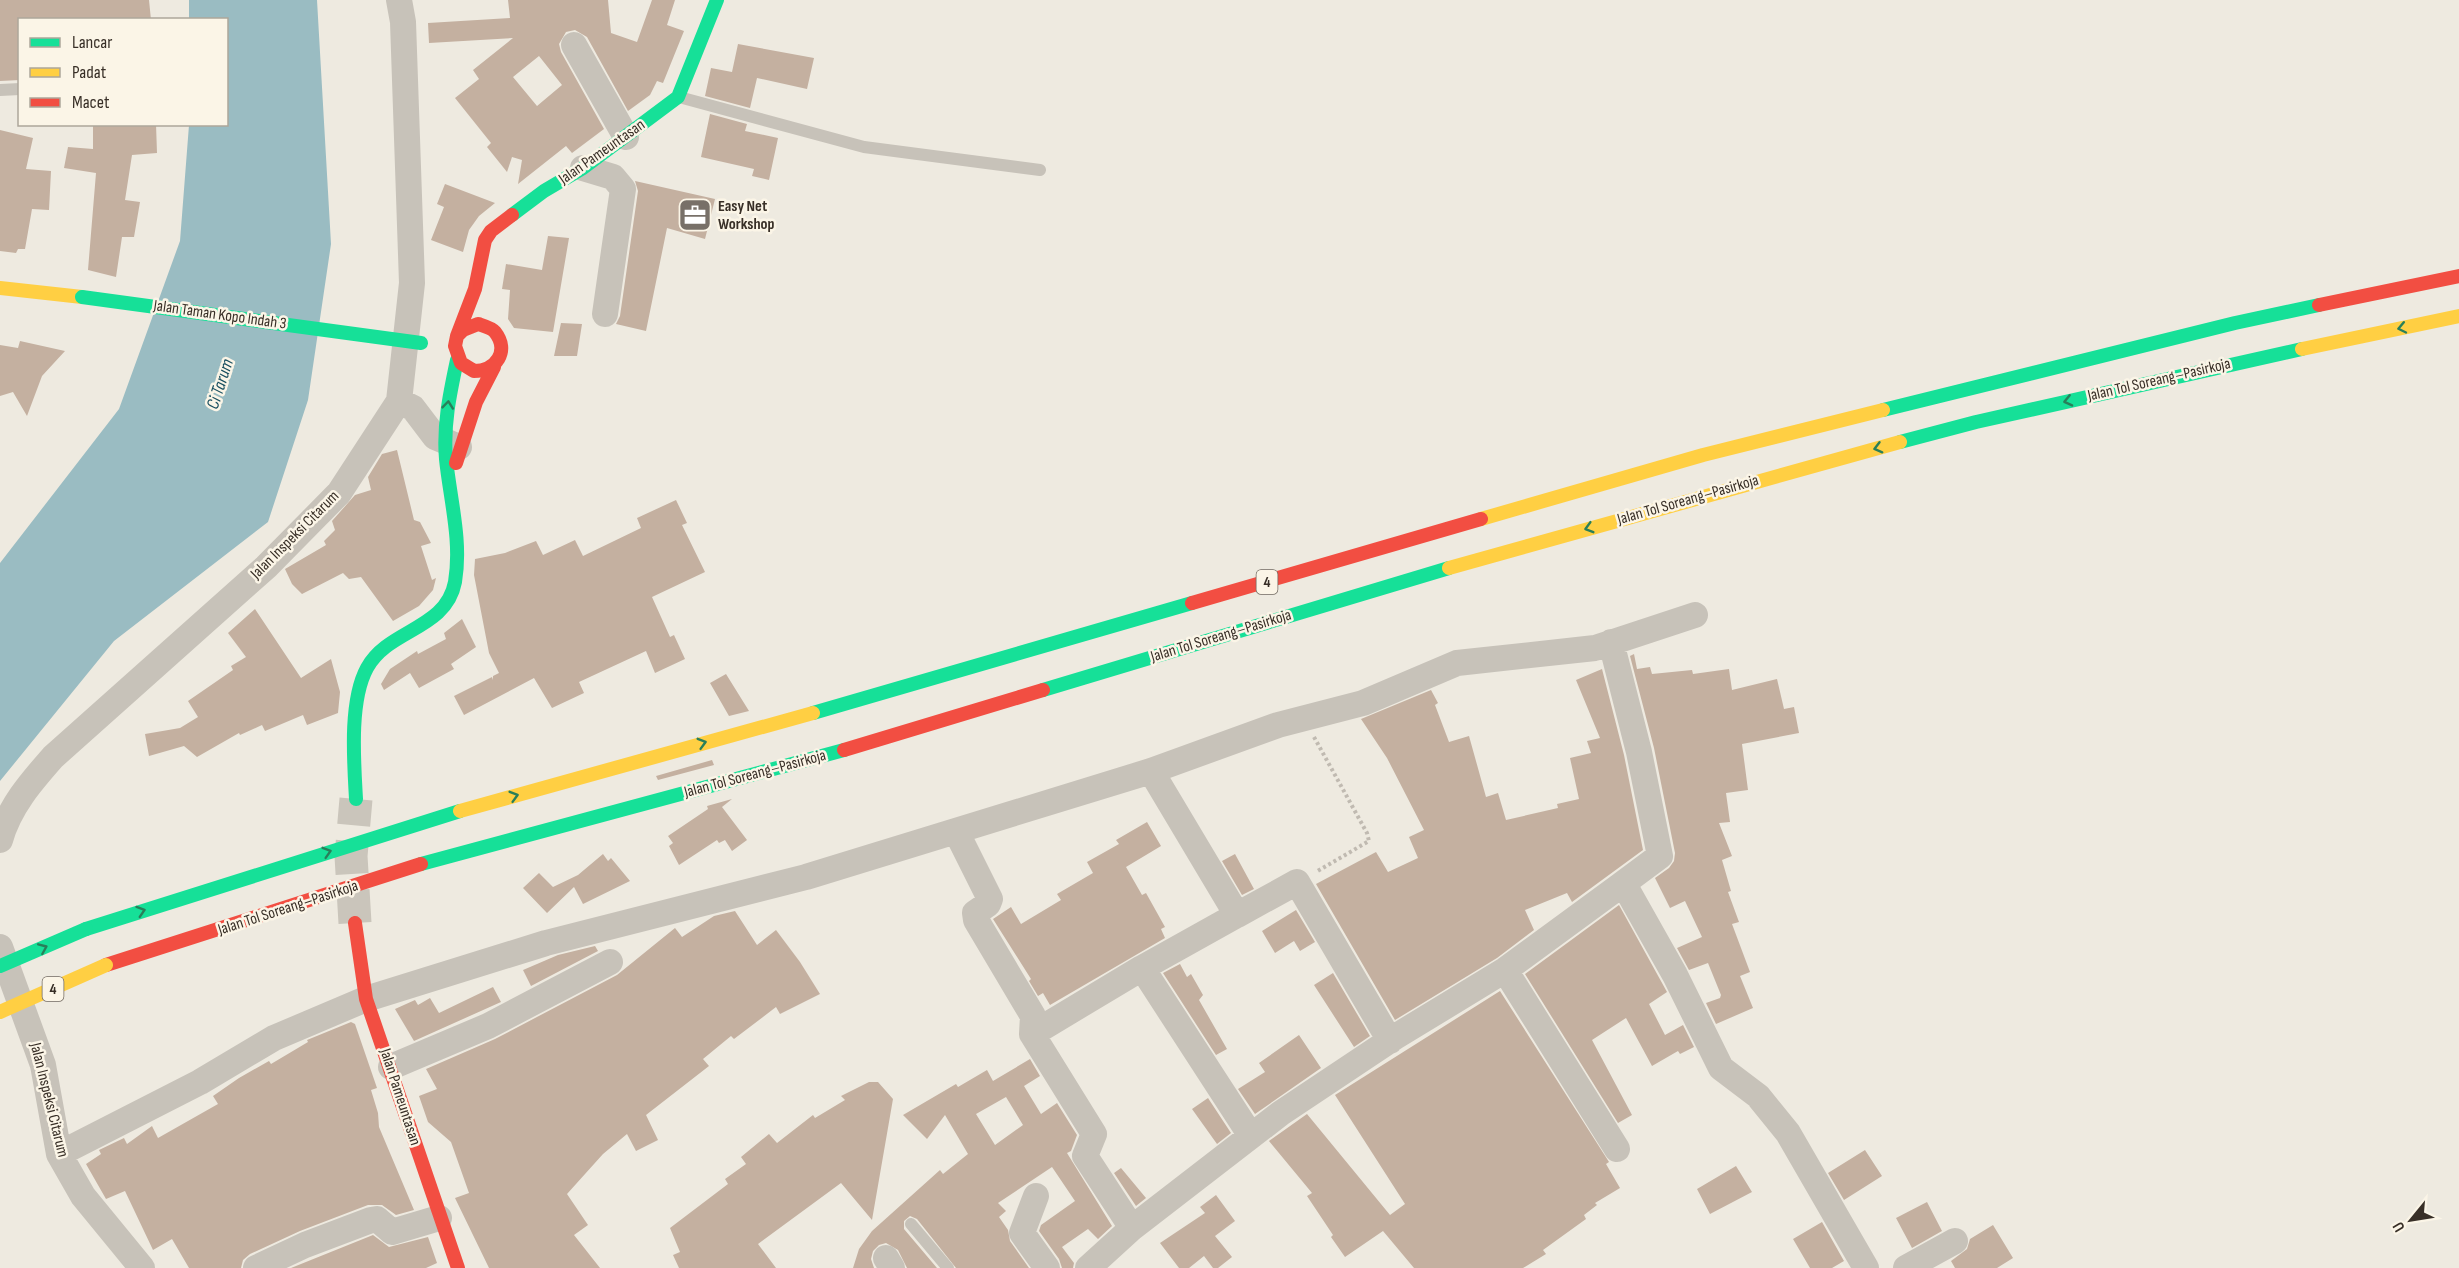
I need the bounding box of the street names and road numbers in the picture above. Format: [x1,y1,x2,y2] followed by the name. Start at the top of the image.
[554,115,649,189] street label: Jalan Pameuntasan
[151,296,288,334] street label: Jalan Taman Kopo Indah 3
[2085,354,2232,406] street label: Jalan Tol Soreang–Pasirkoja
[1614,471,1761,530] street label: Jalan Tol Soreang–Pasirkoja
[246,487,343,584] street label: Jalan Inspeksi Citarum
[1256,570,1278,594] road number: 4
[1147,606,1294,667] street label: Jalan Tol Soreang–Pasirkoja
[681,746,828,802] street label: Jalan Tol Soreang–Pasirkoja
[215,876,360,940] street label: Jalan Tol Soreang–Pasirkoja
[42,977,64,1001] road number: 4
[25,1040,72,1159] street label: Jalan Inspeksi Citarum
[375,1045,425,1148] street label: Jalan Pameuntasan

